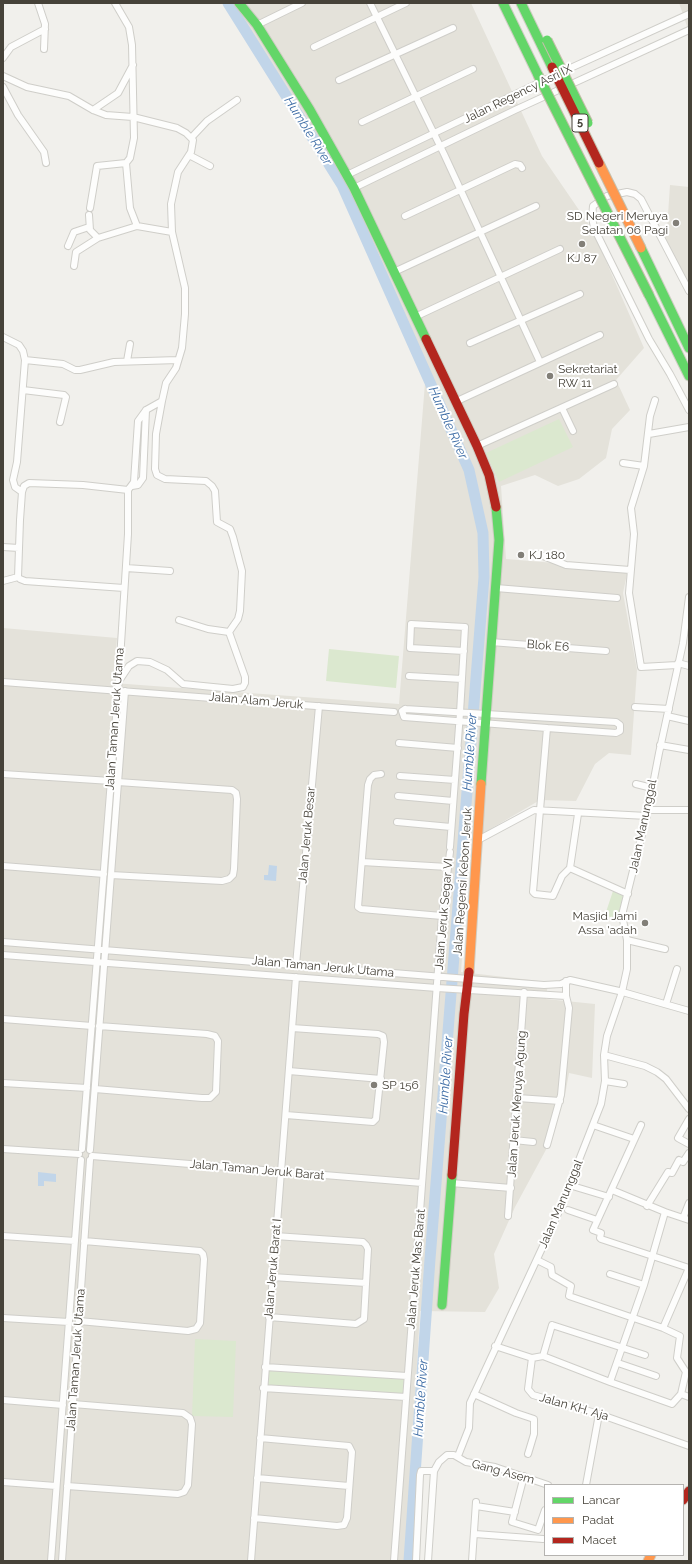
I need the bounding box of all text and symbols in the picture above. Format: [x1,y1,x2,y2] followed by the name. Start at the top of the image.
[462,62,574,126] street label: Jalan Regency Asri IX
[281,94,335,168] water label: Humble River
[572,114,588,132] road number: 5
[567,209,668,237] place label: SD Negeri Meruya Selatan 06 Pagi
[671,218,681,228] marker: SD Negeri Meruya Selatan 06 Pagi
[577,239,587,249] marker: KJ 87
[567,251,597,265] place label: KJ 87
[558,362,618,390] place label: Sekretariat RW 11
[545,371,555,381] marker: Sekretariat RW 11
[425,384,471,462] water label: Humble River
[529,548,565,562] place label: KJ 180
[516,550,526,560] marker: KJ 180
[526,637,570,655] street label: Blok E6
[103,647,127,791] street label: Jalan Taman Jeruk Utama
[208,690,304,712] street label: Jalan Alam Jeruk
[460,713,480,791] water label: Humble River
[626,778,660,874] street label: Jalan Manunggal
[296,786,318,884] street label: Jalan Jeruk Besar
[451,807,475,957] street label: Jalan Regensi Kebon Jeruk
[432,857,456,971] street label: Jalan Jeruk Segar VI
[573,909,637,937] place label: Masjid Jami Assa 'adah
[640,918,650,928] marker: Masjid Jami Assa 'adah
[251,954,395,980] street label: Jalan Taman Jeruk Utama
[505,1030,529,1178] street label: Jalan Jeruk Meruya Agung
[436,1036,456,1114] water label: Humble River
[382,1078,419,1092] place label: SP 156
[369,1080,379,1090] marker: SP 156
[189,1157,325,1183] street label: Jalan Taman Jeruk Barat
[536,1158,586,1250] street label: Jalan Manunggal
[404,1208,428,1330] street label: Jalan Jeruk Mas Barat
[261,1218,285,1320] street label: Jalan Jeruk Barat I
[64,1288,88,1432] street label: Jalan Taman Jeruk Utama
[411,1359,431,1437] water label: Humble River
[538,1390,610,1424] street label: Jalan KH. Aja
[470,1457,536,1487] street label: Gang Asem
[544,1484,684,1556] legend
[582,1493,620,1507] text: Lancar
[582,1513,614,1527] text: Padat
[582,1533,617,1547] text: Macet

